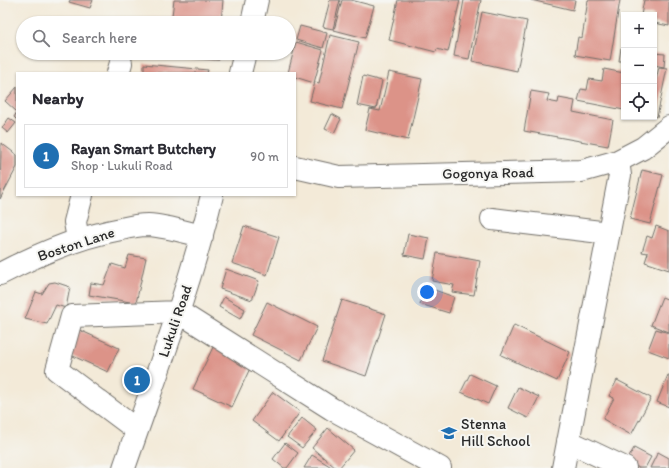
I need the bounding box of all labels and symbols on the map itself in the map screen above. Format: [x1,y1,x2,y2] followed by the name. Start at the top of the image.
[442,163,535,183] street label: Gogonya Road
[35,223,117,265] street label: Boston Lane
[154,282,196,360] street label: Lukuli Road
[417,282,437,302] your location
[124,365,150,395] pin: 1
[461,415,531,450] place label: Stenna Hill School
[440,424,458,442] school or university icon: Stenna Hill School

